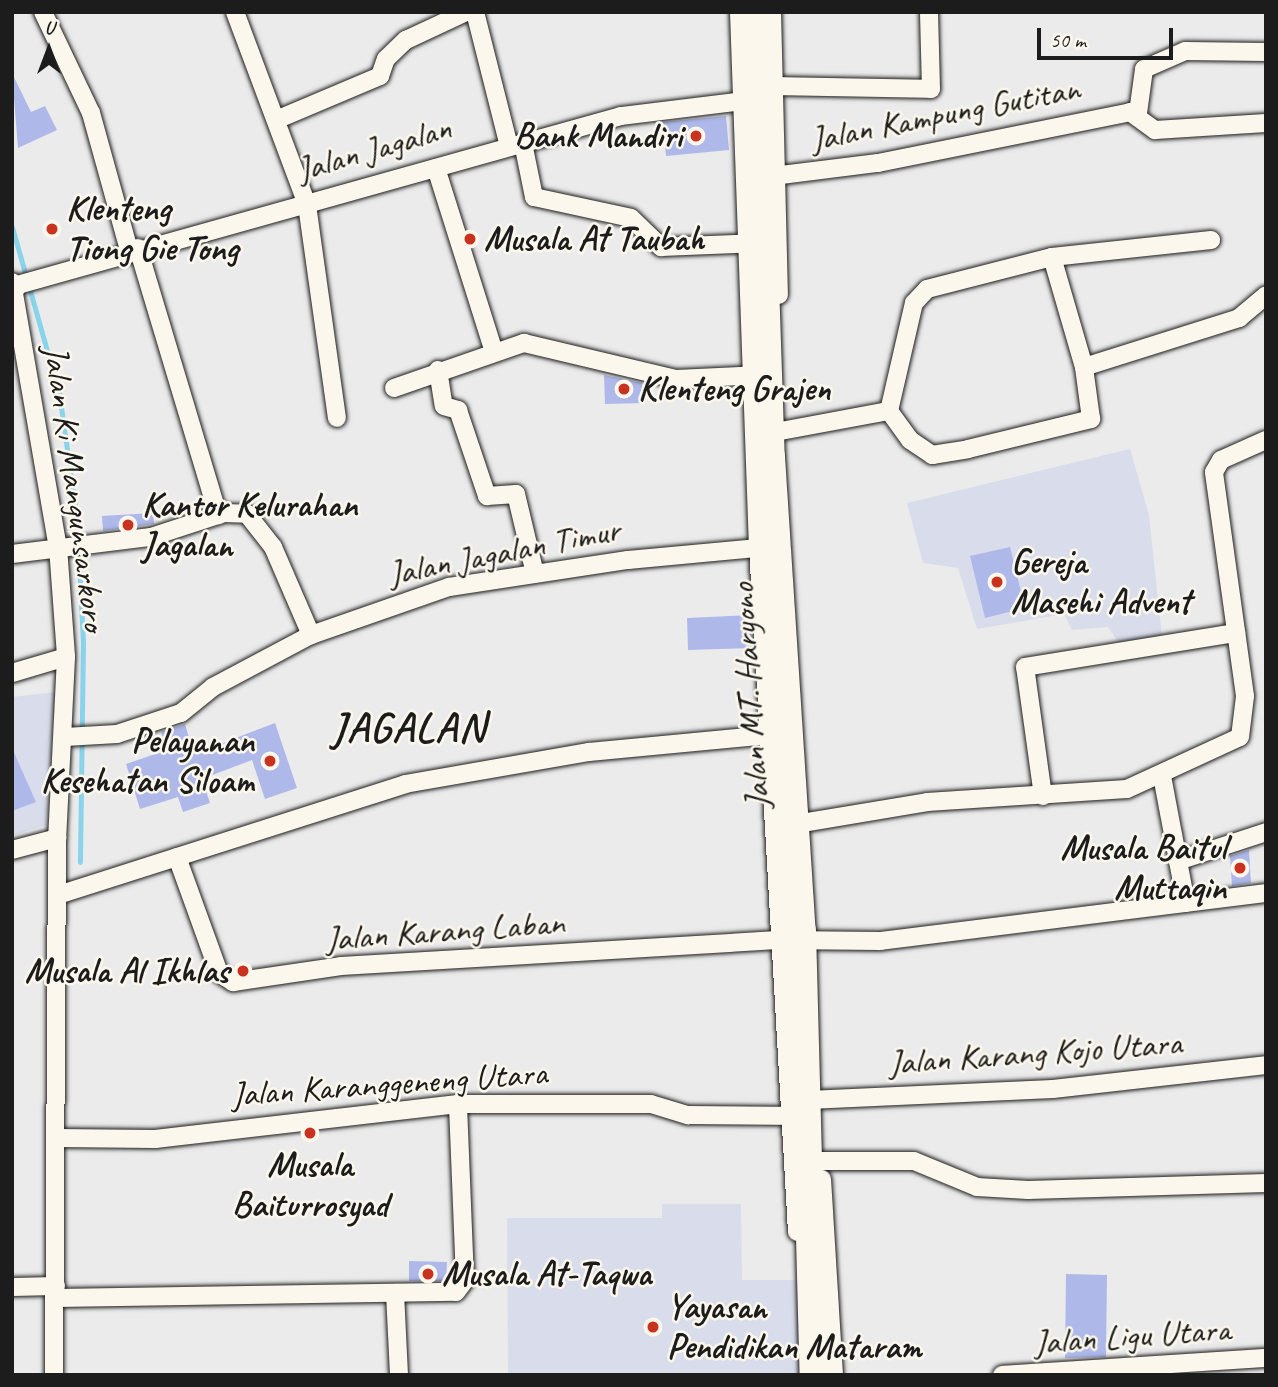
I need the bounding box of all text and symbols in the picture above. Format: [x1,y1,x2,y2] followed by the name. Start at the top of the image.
[14,14,84,84] north arrow
[1040,14,1176,58] scale bar
[44,16,54,40] text: U
[1050,27,1086,53] text: 50 m
[807,67,1083,161] street label: Jalan Kampung Gutitan
[292,107,456,191] street label: Jalan Jagalan
[513,115,682,157] place label: Bank Mandiri
[688,128,704,144] marker: Bank Mandiri
[66,188,238,270] place label: Klenteng Tiong Gie Tong
[484,218,704,260] place label: Musala At Taubah
[44,221,60,237] marker: Klenteng Tiong Gie Tong
[462,231,478,247] marker: Musala At Taubah
[34,342,116,634] street label: Jalan Ki Mangunsarkoro
[638,368,831,410] place label: Klenteng Grajen
[616,381,632,397] marker: Klenteng Grajen
[142,484,358,566] place label: Kantor Kelurahan Jagalan
[385,509,623,595] street label: Jalan Jagalan Timur
[120,517,136,533] marker: Kantor Kelurahan Jagalan
[1011,541,1190,623] place label: Gereja Masehi Advent
[989,574,1005,590] marker: Gereja Masehi Advent
[721,582,779,810] street label: Jalan MT. Haryono
[333,703,485,753] district label: JAGALAN
[40,720,254,802] place label: Pelayanan Kesehatan Siloam
[260,751,280,771] marker: Pelayanan Kesehatan Siloam
[1060,827,1226,909] place label: Musala Baitul Muttaqin
[1232,860,1248,876] marker: Musala Baitul Muttaqin
[324,902,566,960] street label: Jalan Karang Laban
[24,950,229,992] place label: Musala Al Ikhlas
[235,963,251,979] marker: Musala Al Ikhlas
[888,1022,1182,1084] street label: Jalan Karang Kojo Utara
[230,1052,548,1116] street label: Jalan Karanggeneng Utara
[302,1125,318,1141] marker: Musala Baiturrosyad
[232,1144,388,1226] place label: Musala Baiturrosyad
[442,1253,651,1295] place label: Musala At-Taqwa
[420,1266,436,1282] marker: Musala At-Taqwa
[667,1286,920,1368] place label: Yayasan Pendidikan Mataram
[1032,1308,1232,1364] street label: Jalan Ligu Utara
[645,1319,661,1335] marker: Yayasan Pendidikan Mataram

